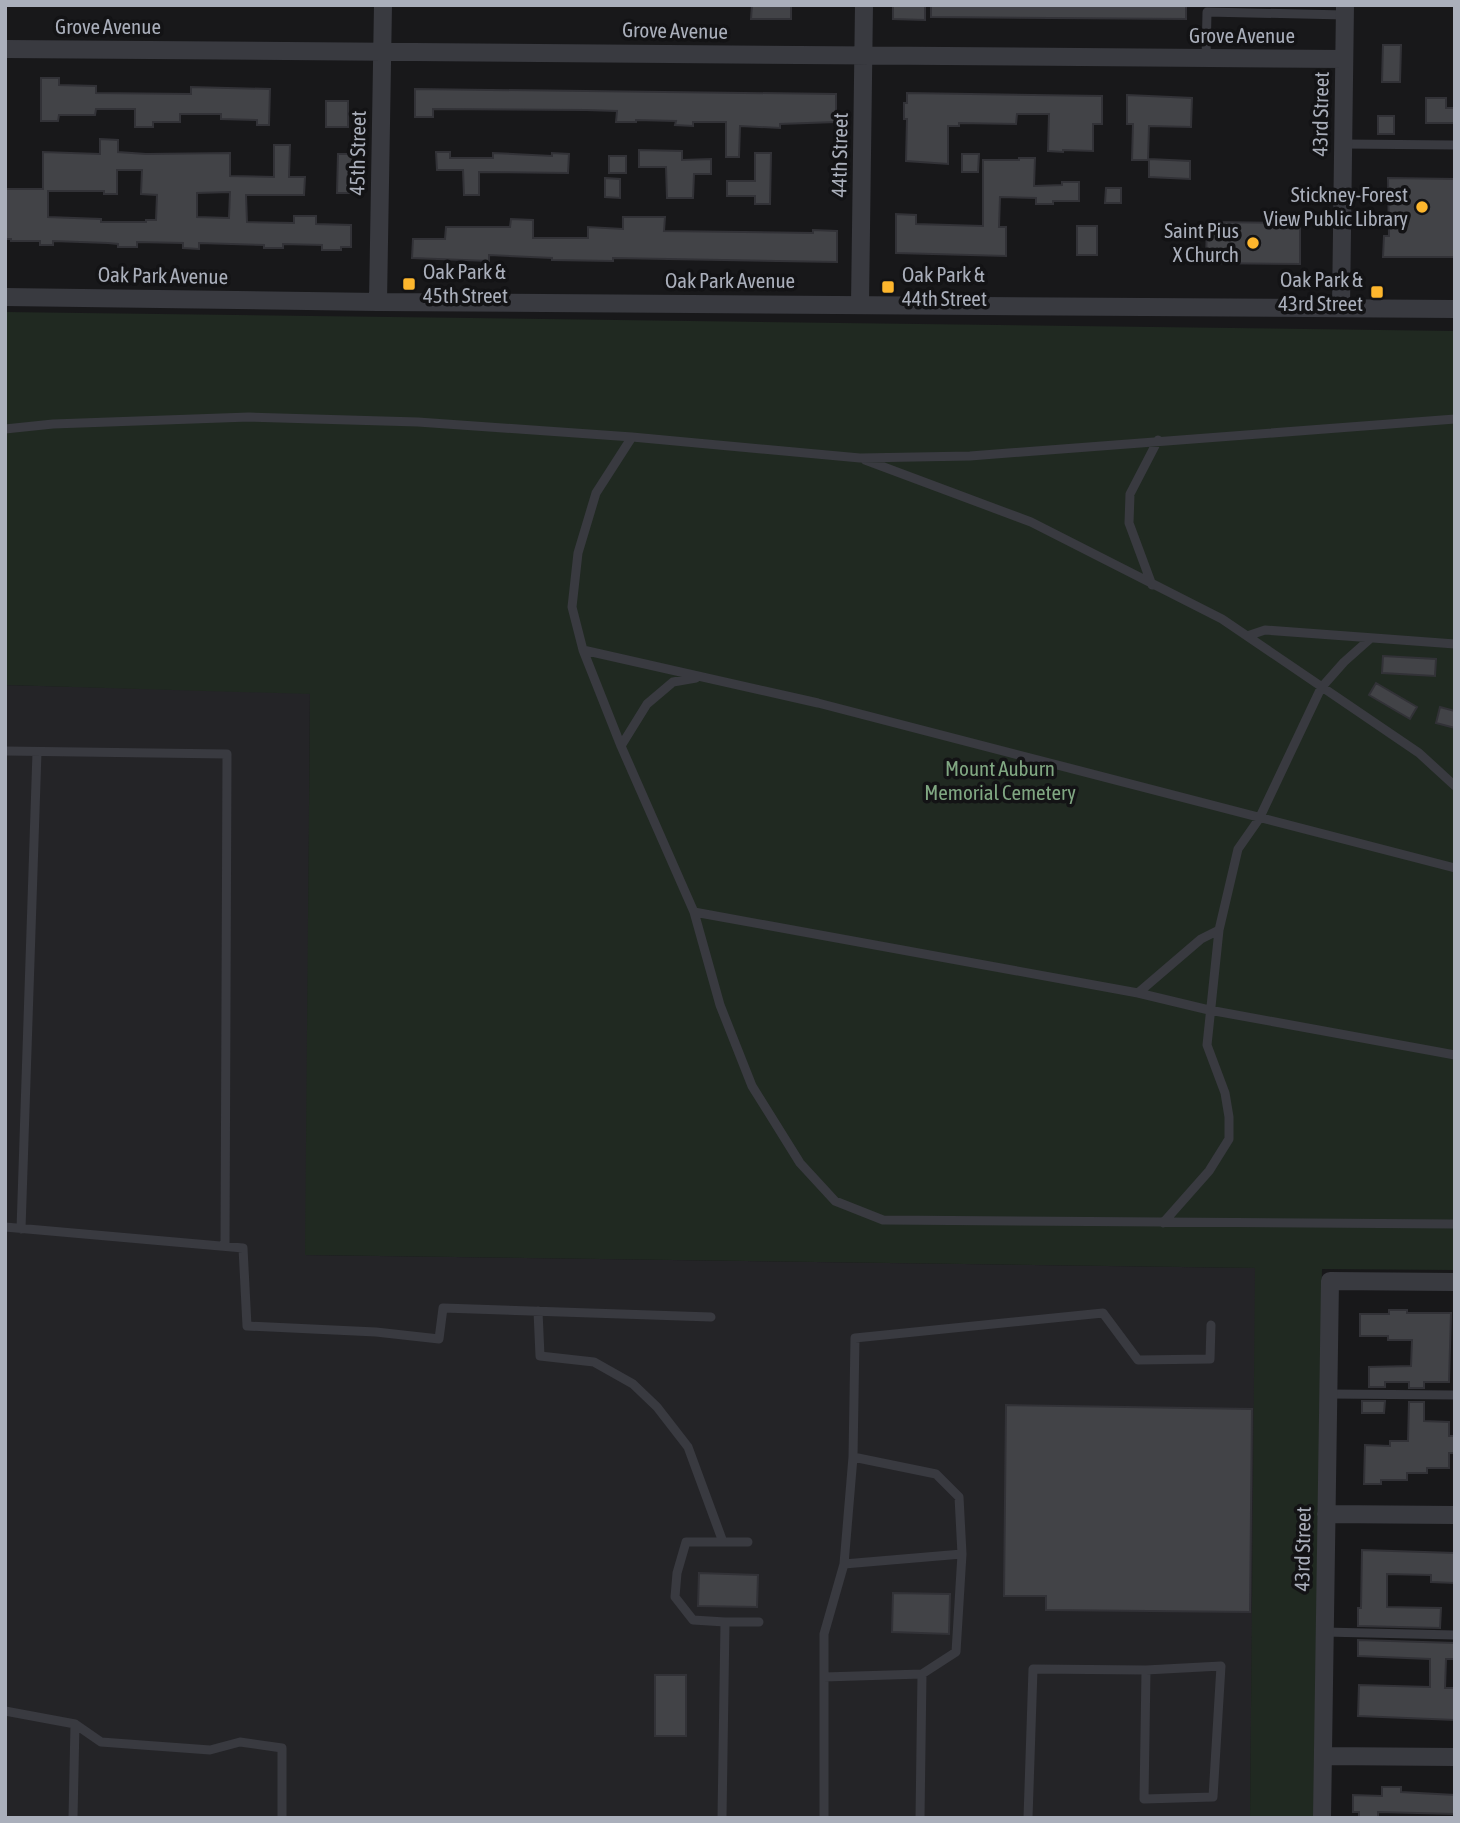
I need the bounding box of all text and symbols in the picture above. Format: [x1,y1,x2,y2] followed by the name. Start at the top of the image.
[55,14,161,38] street label: Grove Avenue
[622,17,728,43] street label: Grove Avenue
[1189,23,1295,47] street label: Grove Avenue
[1307,71,1333,157] street label: 43rd Street
[344,110,370,196] street label: 45th Street
[826,112,852,198] street label: 44th Street
[1263,182,1408,230] place label: Stickney-Forest View Public Library
[1414,199,1430,215] marker: Stickney-Forest View Public Library
[1164,218,1239,266] place label: Saint Pius X Church
[1245,235,1261,251] marker: Saint Pius X Church
[423,259,508,307] place label: Oak Park & 45th Street
[98,262,228,288] street label: Oak Park Avenue
[902,262,987,310] place label: Oak Park & 44th Street
[1278,267,1363,315] place label: Oak Park & 43rd Street
[665,268,795,292] street label: Oak Park Avenue
[401,276,417,292] marker: Oak Park & 45th Street
[880,279,896,295] marker: Oak Park & 44th Street
[1369,284,1385,300] marker: Oak Park & 43rd Street
[924,756,1076,804] park label: Mount Auburn Memorial Cemetery
[1289,1506,1315,1592] street label: 43rd Street

